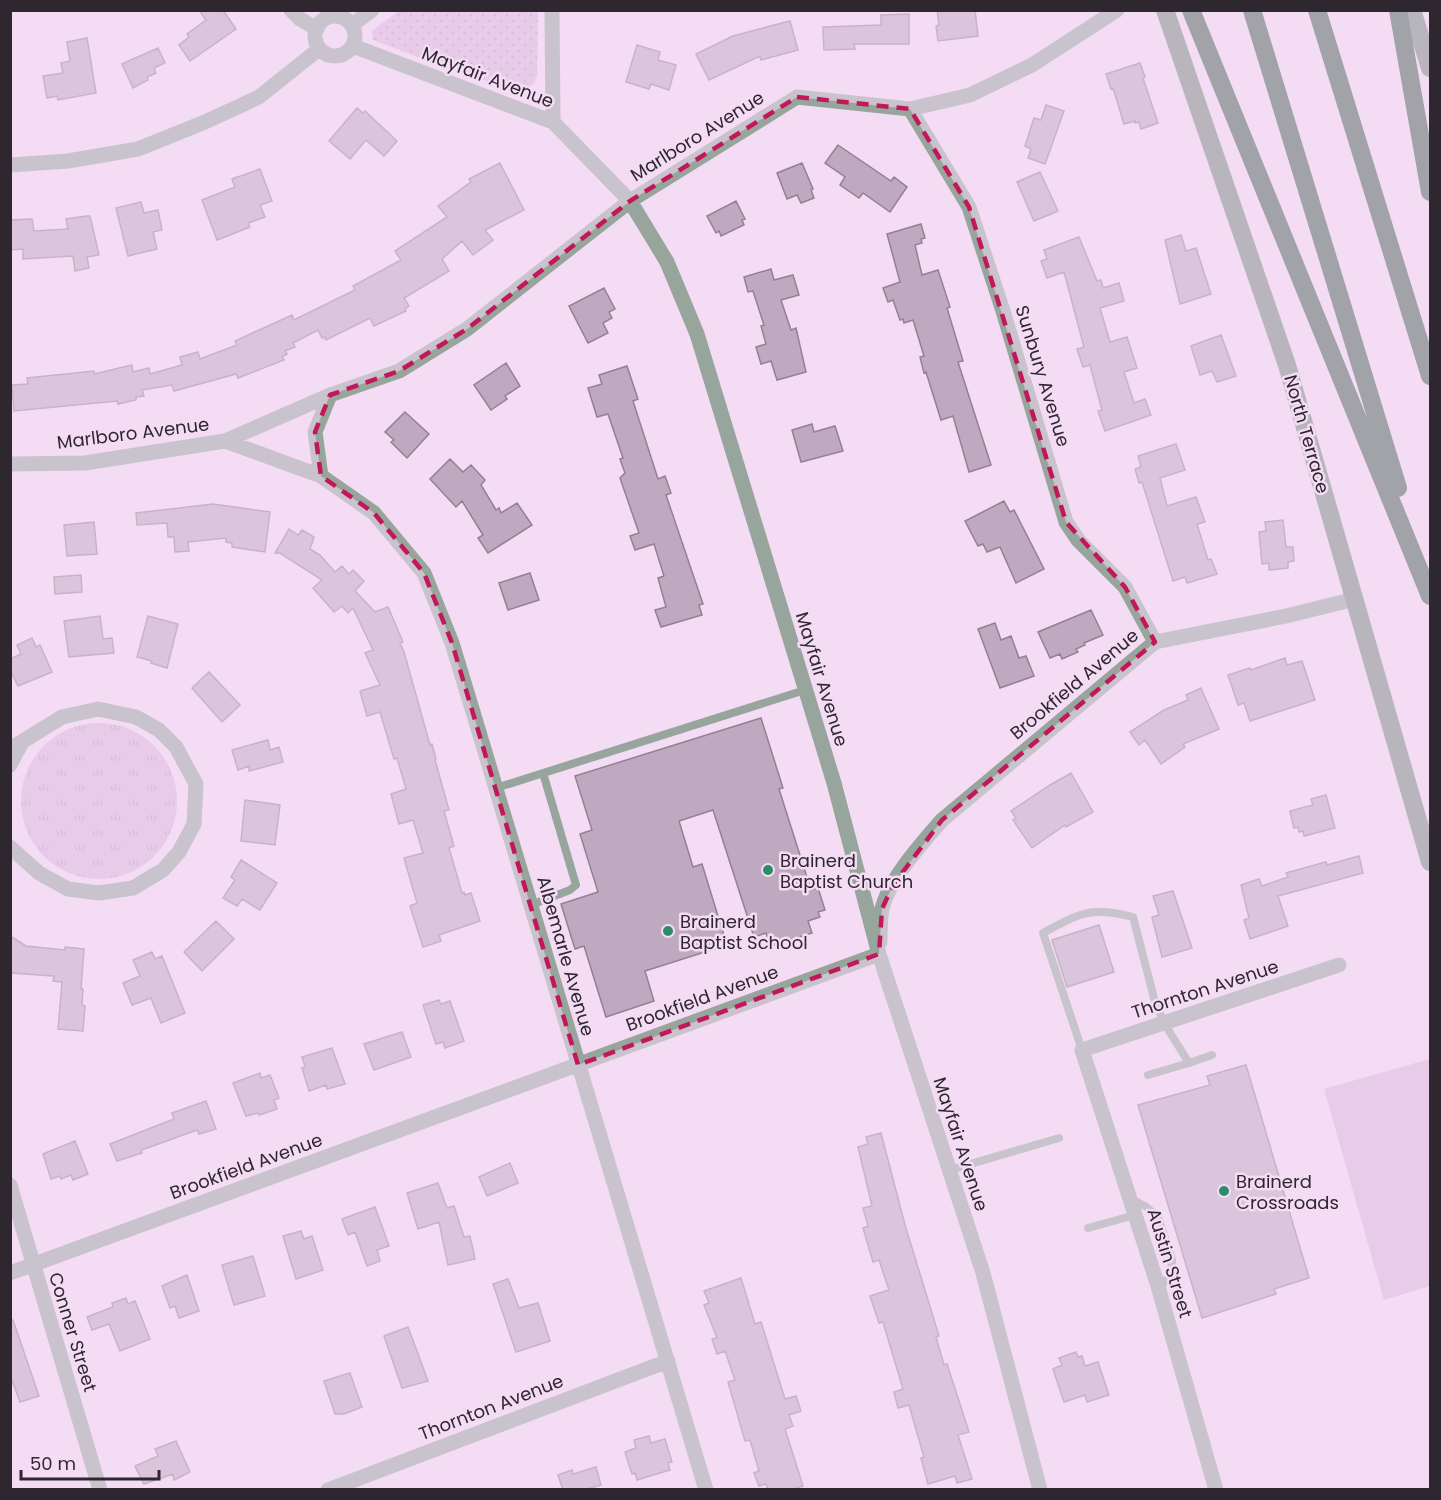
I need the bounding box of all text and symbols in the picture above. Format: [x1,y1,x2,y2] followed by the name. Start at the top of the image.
[418,40,558,114] street label: Mayfair Avenue
[625,85,769,187] street label: Marlboro Avenue
[1010,302,1076,450] street label: Sunbury Avenue
[1278,372,1336,496] street label: North Terrace
[55,411,211,455] street label: Marlboro Avenue
[790,609,854,749] street label: Mayfair Avenue
[1004,623,1144,745] street label: Brookfield Avenue
[780,848,913,894] place label: Brainerd Baptist Church
[761,863,775,877] marker: Brainerd Baptist Church
[531,873,601,1039] street label: Albemarle Avenue
[680,909,808,955] place label: Brainerd Baptist School
[661,924,675,938] marker: Brainerd Baptist School
[1128,953,1282,1025] street label: Thornton Avenue
[622,959,782,1037] street label: Brookfield Avenue
[928,1074,994,1214] street label: Mayfair Avenue
[166,1127,326,1205] street label: Brookfield Avenue
[1236,1169,1339,1215] place label: Brainerd Crossroads
[1217,1184,1231,1198] marker: Brainerd Crossroads
[1142,1205,1198,1321] street label: Austin Street
[43,1269,103,1395] street label: Conner Street
[415,1368,567,1446] street label: Thornton Avenue
[21,1443,159,1481] scale bar
[30,1451,76,1476] text: 50 m

